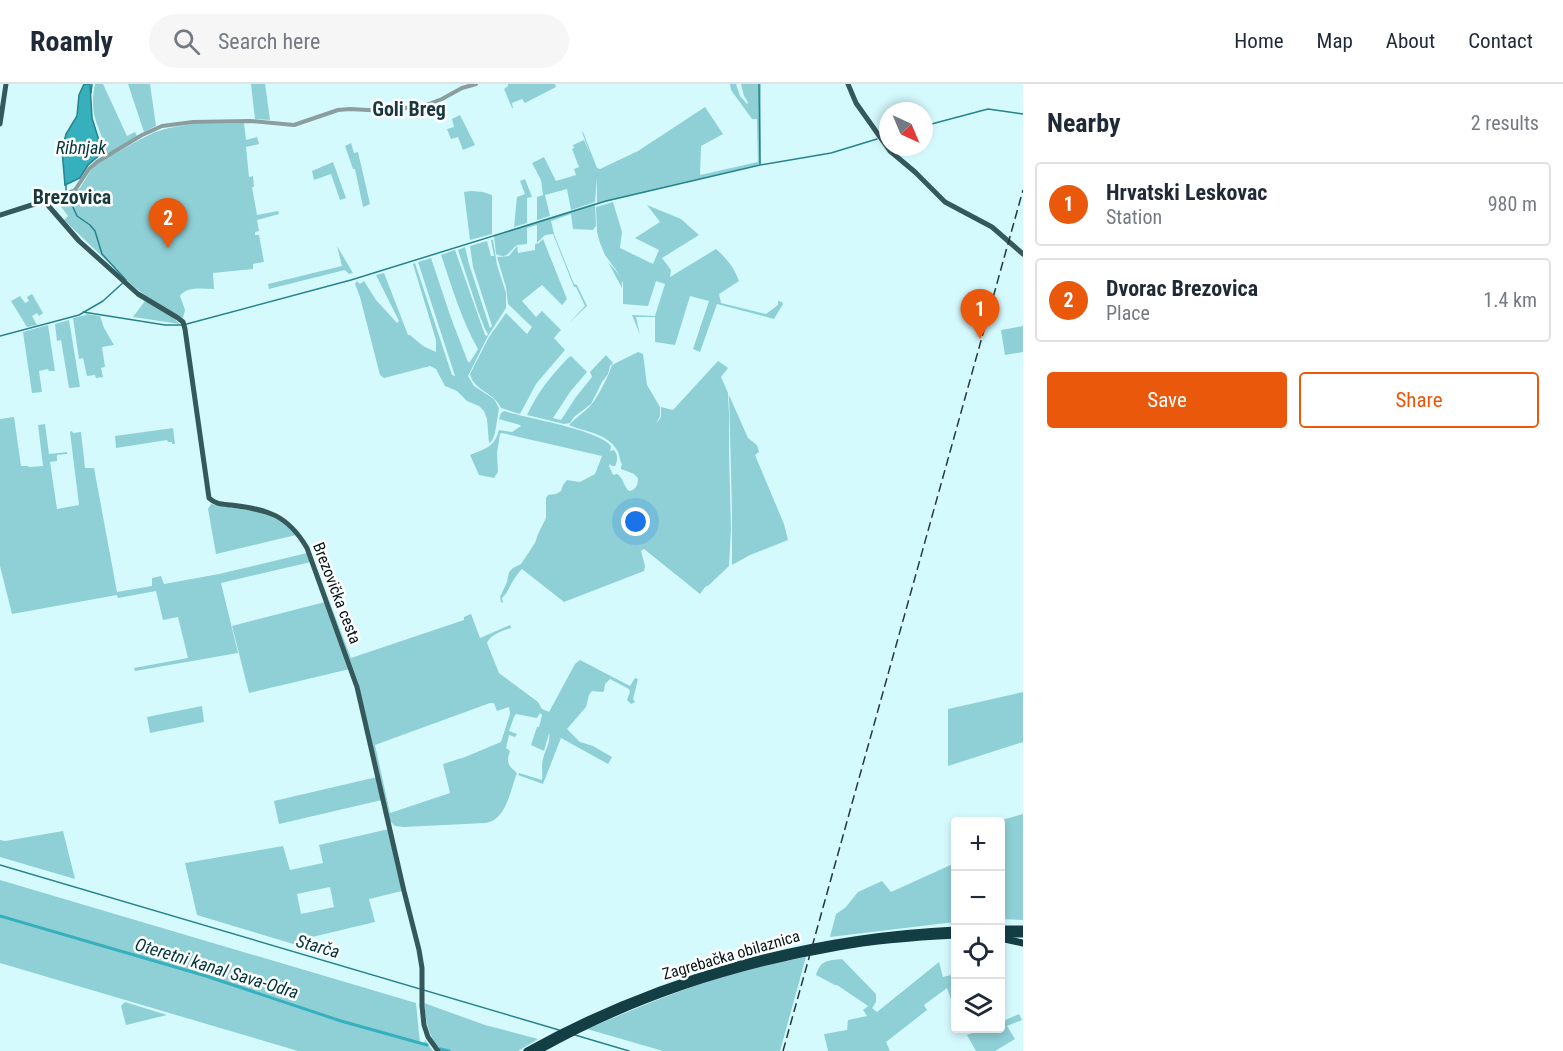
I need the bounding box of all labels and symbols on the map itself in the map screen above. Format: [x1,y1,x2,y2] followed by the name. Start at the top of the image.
[372,97,446,121] district label: Goli Breg
[879,102,933,156] north arrow
[56,137,107,158] water label: Ribnjak
[33,185,111,209] district label: Brezovica
[148,198,188,248] pin: 2
[960,290,1000,339] pin: 1
[621,507,650,536] your location
[309,540,365,646] street label: Brezovička cesta
[660,926,802,984] street label: Zagrebačka obilaznica
[294,930,342,962] water label: Starča
[133,933,301,1003] water label: Oteretni kanal Sava-Odra

